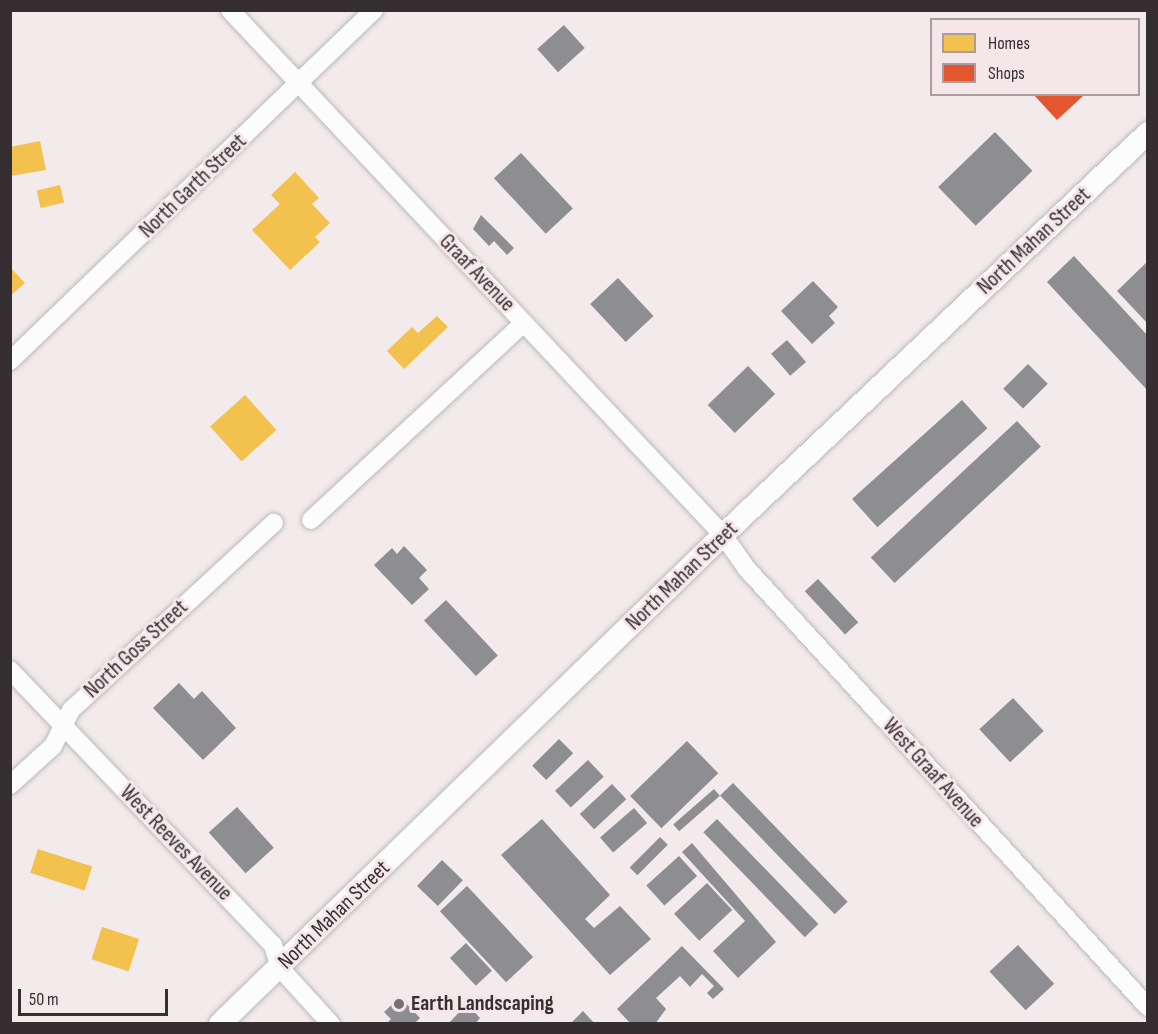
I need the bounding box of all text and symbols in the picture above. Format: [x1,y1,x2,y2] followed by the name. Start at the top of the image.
[930,18,1140,96] legend
[988,33,1030,54] text: Homes
[988,63,1025,84] text: Shops
[134,128,252,244] street label: North Garth Street
[972,182,1096,300] street label: North Mahan Street
[434,229,520,317] street label: Graaf Avenue
[621,516,743,636] street label: North Mahan Street
[79,594,193,704] street label: North Goss Street
[877,713,989,833] street label: West Graaf Avenue
[114,780,238,906] street label: West Reeves Avenue
[273,855,395,975] street label: North Mahan Street
[21,977,171,1015] scale bar
[29,989,59,1010] text: 50 m
[411,991,554,1017] place label: Earth Landscaping
[392,997,406,1011] marker: Earth Landscaping

